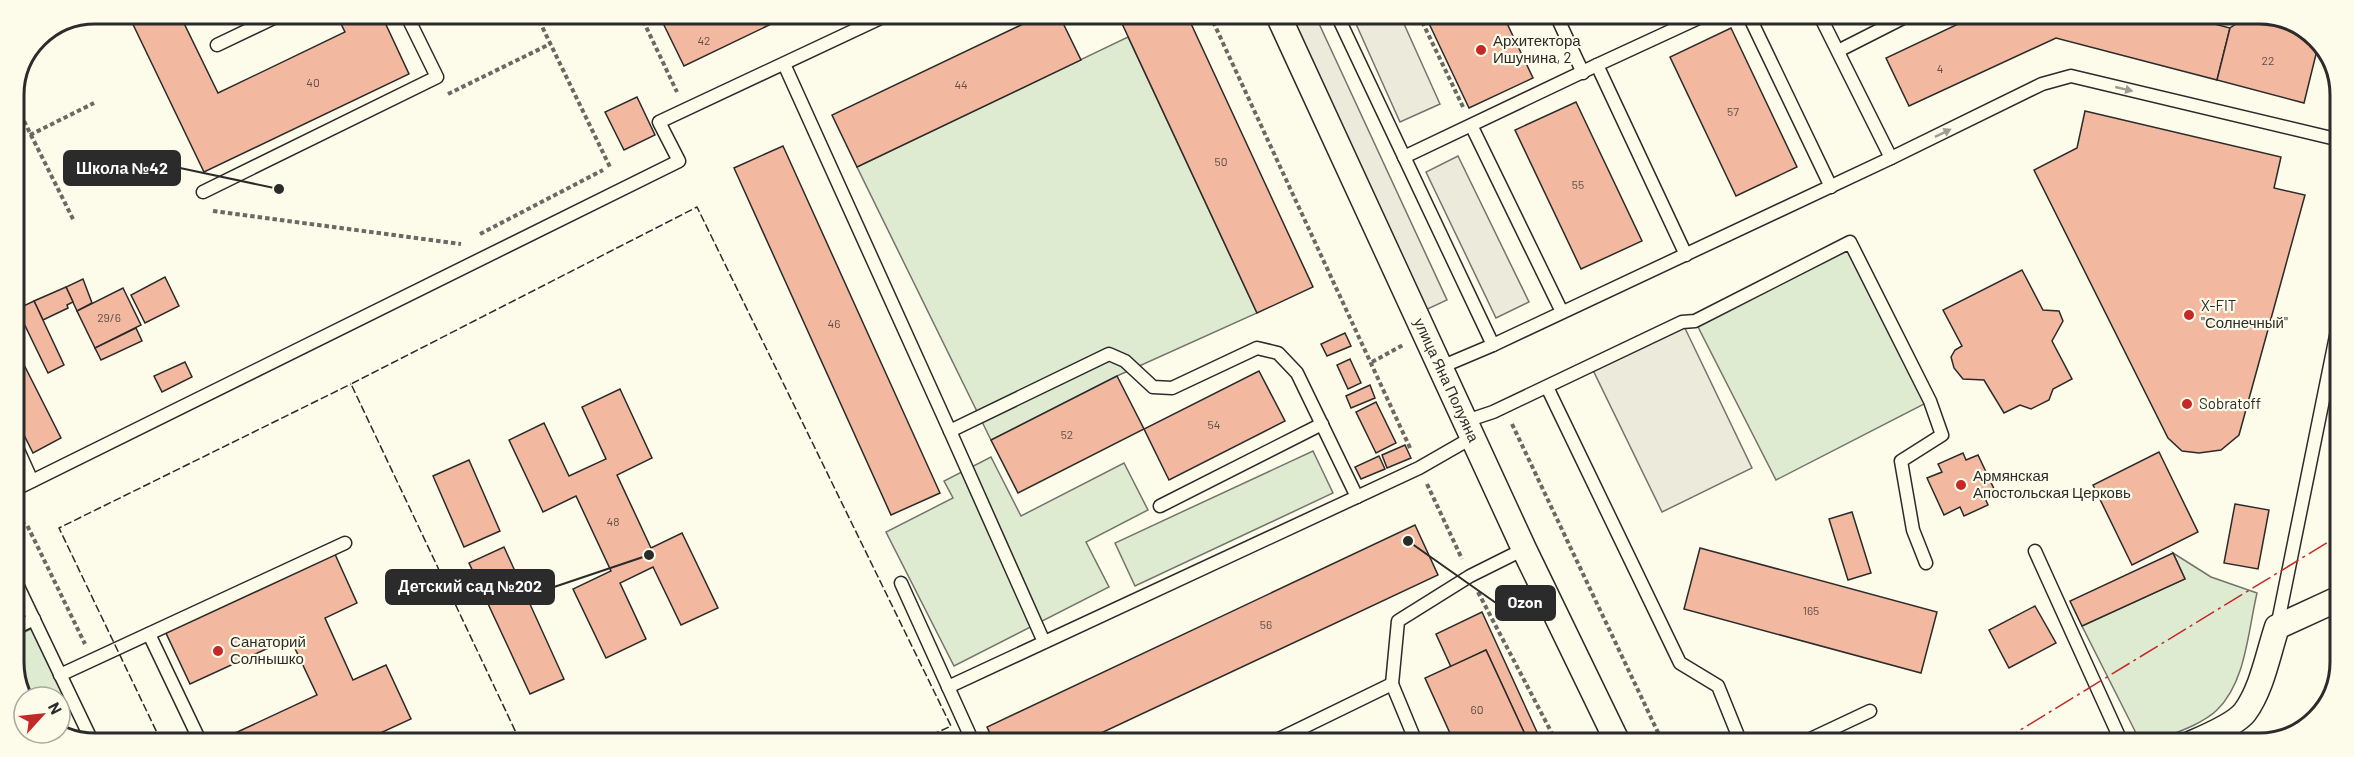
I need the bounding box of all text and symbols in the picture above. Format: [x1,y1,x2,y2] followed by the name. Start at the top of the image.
[1493,31,1581,66] place label: Архитектора Ишунина, 2
[697,33,711,47] house number: 42
[1474,43,1488,57] marker: Архитектора Ишунина, 2
[2262,53,2274,67] house number: 22
[1937,61,1943,75] house number: 4
[306,75,320,89] house number: 40
[954,77,968,91] house number: 44
[2115,84,2134,94] one-way arrow
[1727,104,1739,118] house number: 57
[1935,128,1952,137] one-way arrow
[64,151,180,185] callout: Школа №42
[1215,154,1227,168] house number: 50
[76,158,168,177] text: Школа №42
[1572,177,1584,191] house number: 55
[2201,296,2288,331] place label: X-FIT "Солнечный"
[2182,308,2196,322] marker: X-FIT "Солнечный"
[97,310,121,324] house number: 29/6
[1411,315,1484,445] street label: улица Яна Полуяна
[828,316,840,330] house number: 46
[2199,394,2261,412] place label: Sobratoff
[2180,397,2194,411] marker: Sobratoff
[1208,417,1220,431] house number: 54
[1061,427,1073,441] house number: 52
[1973,466,2131,501] place label: Армянская Апостольская Церковь
[1954,478,1968,492] marker: Армянская Апостольская Церковь
[607,514,619,528] house number: 48
[386,570,554,604] callout: Детский сад №202
[398,576,542,595] text: Детский сад №202
[1496,586,1555,620] callout: Ozon
[1508,592,1542,611] text: Ozon
[1803,603,1819,617] house number: 165
[1260,617,1272,631] house number: 56
[230,632,306,667] place label: Санаторий Солнышко
[211,644,225,658] marker: Санаторий Солнышко
[12,685,72,745] north arrow
[45,699,67,717] text: N
[1471,702,1483,716] house number: 60

